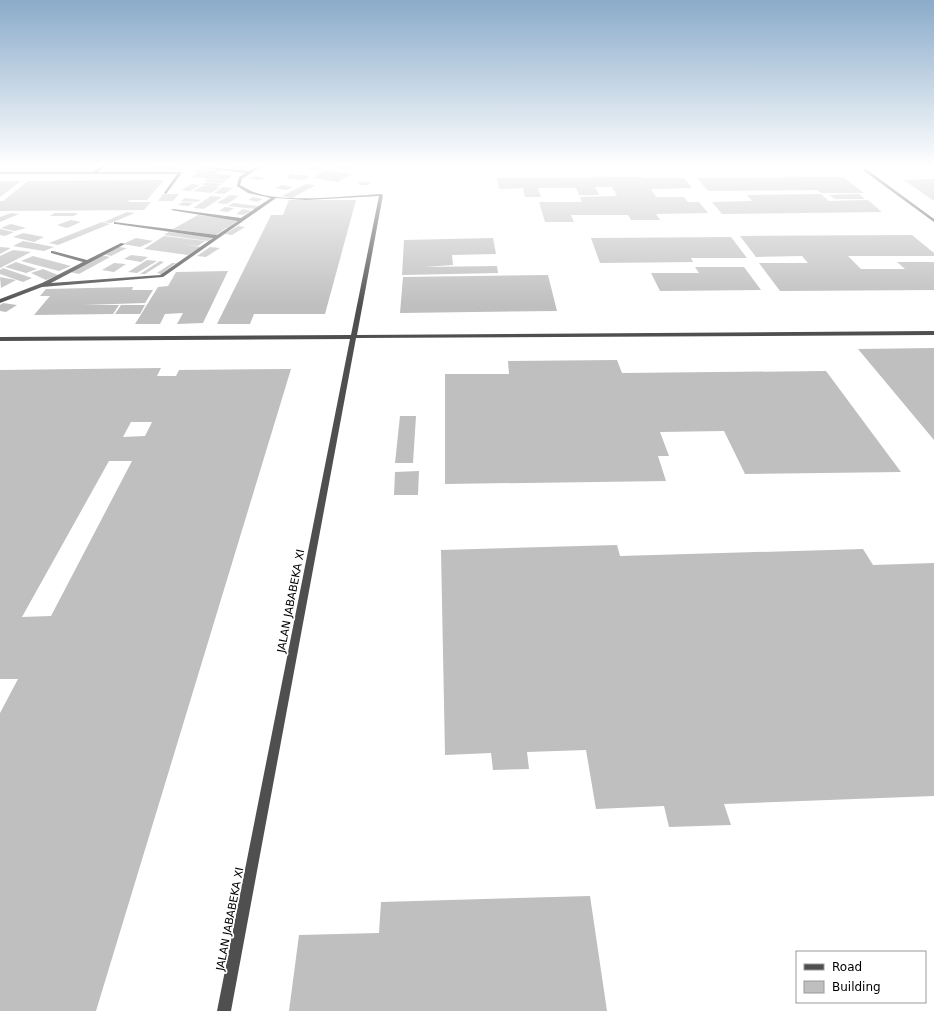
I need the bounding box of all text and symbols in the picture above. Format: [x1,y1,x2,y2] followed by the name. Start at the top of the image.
[274,548,307,655] street label: JALAN JABABEKA XI
[213,866,246,973] street label: JALAN JABABEKA XI
[796,951,926,1003] legend
[832,960,862,974] text: Road
[832,980,881,994] text: Building

